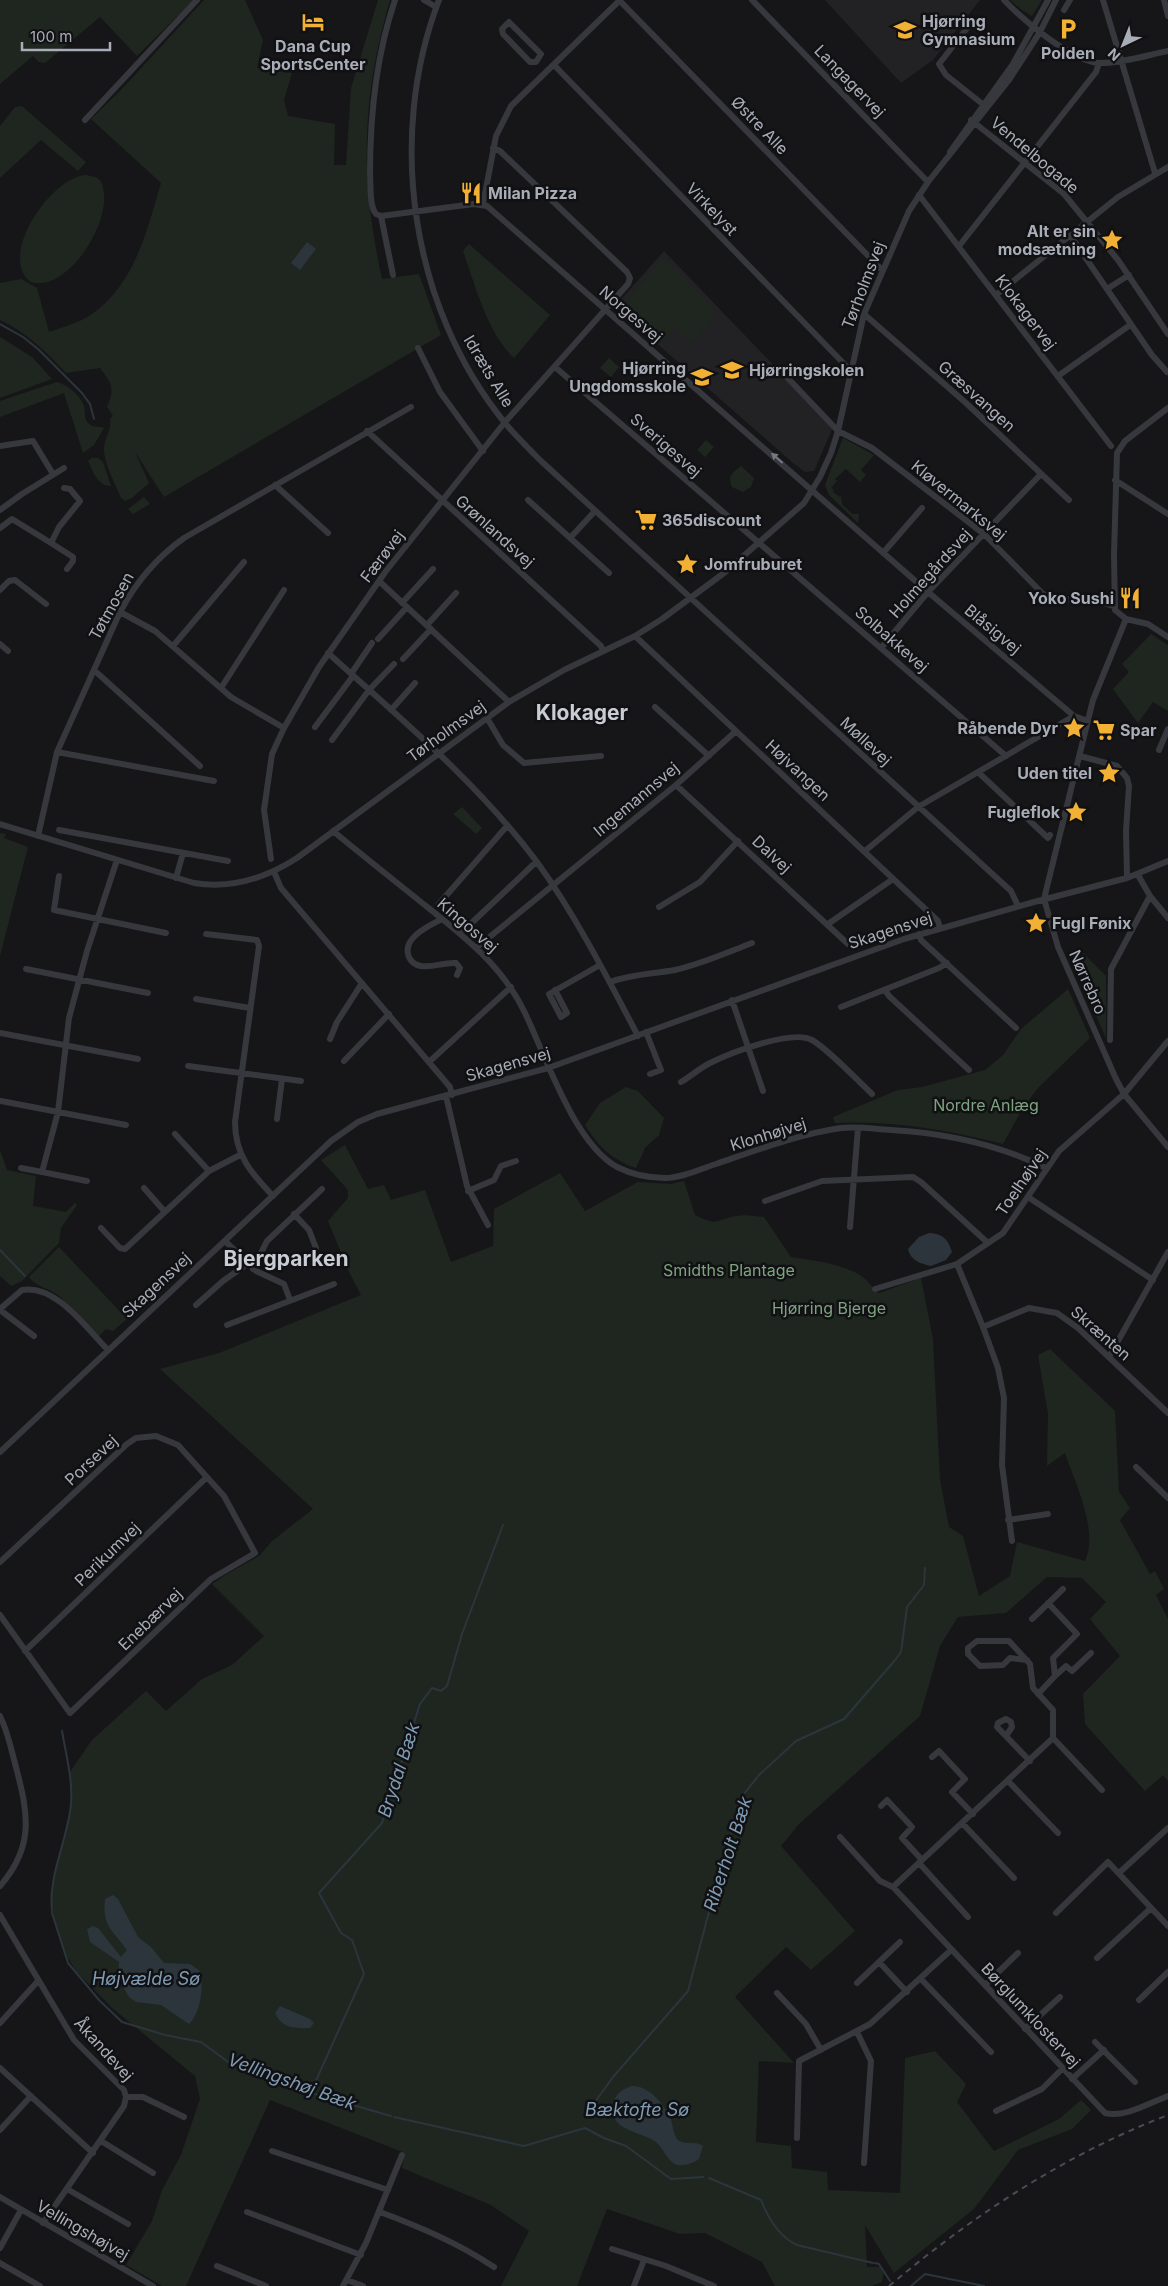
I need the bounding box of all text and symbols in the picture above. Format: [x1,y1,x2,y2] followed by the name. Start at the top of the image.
[300,9,326,35] hotel icon: Dana Cup SportsCenter
[922,11,1015,49] place label: Hjørring Gymnasium
[1055,16,1081,42] parking icon: Polden
[892,17,918,43] school or university icon: Hjørring Gymnasium
[22,20,110,52] scale bar
[1098,20,1148,70] north arrow
[30,27,72,46] text: 100 m
[261,36,366,74] place label: Dana Cup SportsCenter
[810,40,890,122] street label: Langagervej
[1041,43,1095,63] place label: Polden
[1104,45,1123,65] text: N
[727,92,793,158] street label: Østre Alle
[987,112,1083,198] street label: Vendelbogade
[682,178,742,240] street label: Virkelyst
[458,180,484,206] restaurant icon: Milan Pizza
[488,183,577,203] place label: Milan Pizza
[998,221,1096,259] place label: Alt er sin modsætning
[1099,227,1125,253] place icon: Alt er sin modsætning
[837,238,889,332] street label: Tørholmsvej
[991,270,1061,354] street label: Klokagervej
[595,281,667,347] street label: Norgesvej
[460,331,518,411] street label: Idræts Alle
[934,356,1020,436] street label: Græsvangen
[719,357,745,383] school or university icon: Hjørringskolen
[569,358,686,396] place label: Hjørring Ungdomsskole
[749,360,864,380] place label: Hjørringskolen
[689,364,715,390] school or university icon: Hjørring Ungdomsskole
[626,409,706,481] street label: Sverigesvej
[770,452,783,463] one-way arrow
[907,456,1011,544] street label: Kløvermarksvej
[451,490,539,572] street label: Grønlandsvej
[633,507,659,533] supermarket icon: 365discount
[662,510,761,530] place label: 365discount
[885,524,975,622] street label: Holmegårdsvej
[356,526,408,586] street label: Færøvej
[674,551,700,577] place icon: Jomfruburet
[704,554,802,574] place label: Jomfruburet
[84,568,138,644] street label: Tøtmosen
[1117,585,1143,611] restaurant icon: Yoko Sushi
[1028,588,1114,608] place label: Yoko Sushi
[961,600,1025,658] street label: Blåsigvej
[851,602,933,676] street label: Solbakkevej
[403,696,489,766] street label: Tørholmsvej
[536,700,629,725] district label: Klokager
[836,712,896,770] street label: Møllevej
[1061,715,1087,741] place icon: Råbende Dyr
[1091,717,1117,743] supermarket icon: Spar
[958,718,1058,738] place label: Råbende Dyr
[1120,720,1157,740] place label: Spar
[761,735,835,805] street label: Højvangen
[589,758,683,840] street label: Ingemannsvej
[1096,760,1122,786] place icon: Uden titel
[1017,763,1092,783] place label: Uden titel
[1063,799,1089,825] place icon: Fugleflok
[987,802,1061,822] place label: Fugleflok
[748,831,796,877] street label: Dalvej
[433,893,503,957] street label: Kingosvej
[846,907,934,953] street label: Skagensvej
[1023,910,1049,936] place icon: Fugl Fønix
[1052,913,1131,933] place label: Fugl Fønix
[1065,947,1111,1017] street label: Nørrebro
[463,1042,553,1086] street label: Skagensvej
[933,1095,1039,1115] park label: Nordre Anlæg
[728,1113,808,1155] street label: Klonhøjvej
[991,1145,1051,1219] street label: Toelhøjvej
[223,1246,349,1271] district label: Bjergparken
[117,1248,195,1322] street label: Skagensvej
[663,1260,795,1280] park label: Smidths Plantage
[772,1298,886,1318] park label: Hjørring Bjerge
[1067,1301,1135,1365] street label: Skrænten
[60,1430,122,1490] street label: Porsevej
[70,1518,144,1590] street label: Perikumvej
[114,1584,186,1654] street label: Enebærvej
[373,1719,424,1820] water label: Brydal Bæk
[699,1793,756,1914] water label: Riberholt Bæk
[977,1958,1085,2072] street label: Børglumklostervej
[92,1968,200,1989] water label: Højvælde Sø
[70,2013,138,2085] street label: Åkandevej
[225,2049,360,2115] water label: Vellingshøj Bæk
[585,2099,689,2120] water label: Bæktofte Sø
[33,2195,133,2265] street label: Vellingshøjvej

